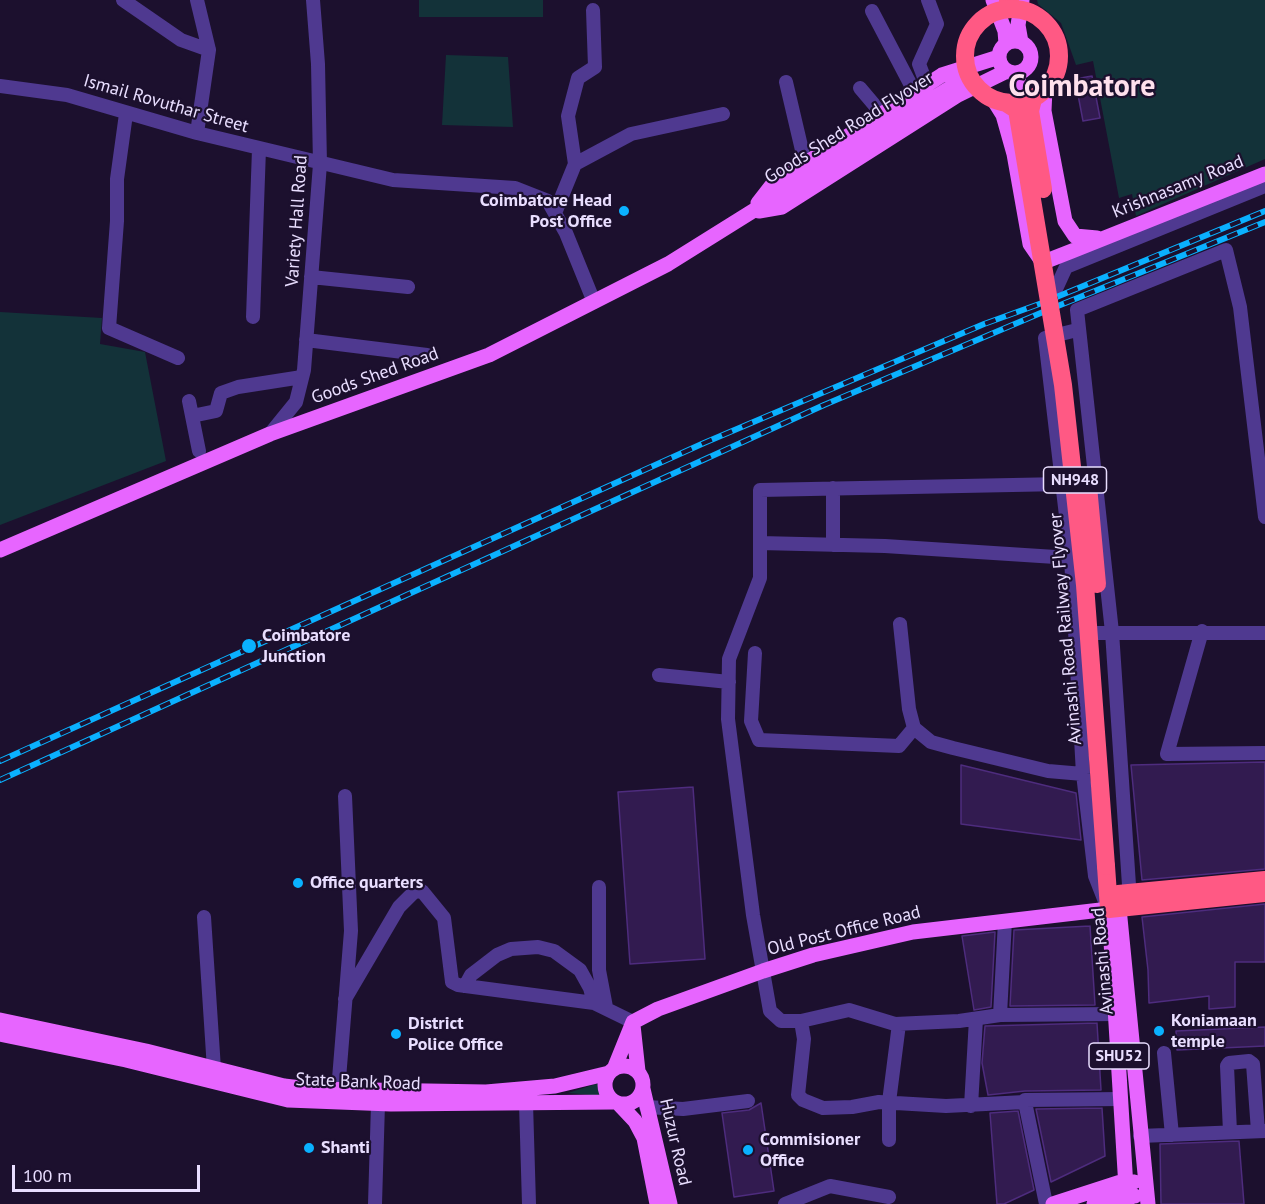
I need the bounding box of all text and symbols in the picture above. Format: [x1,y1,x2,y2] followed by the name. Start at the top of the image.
[761,67,937,189] street label: Goods Shed Road Flyover
[1008,69,1156,105] district label: Coimbatore
[81,70,251,138] street label: Ismail Rovuthar Street
[1109,151,1247,223] street label: Krishnasamy Road
[282,154,312,288] street label: Variety Hall Road
[480,190,612,232] place label: Coimbatore Head Post Office
[617,204,631,218] marker: Coimbatore Head Post Office
[309,343,441,409] street label: Goods Shed Road
[1044,467,1106,493] road number: NH948
[1045,512,1087,746] street label: Avinashi Road Railway Flyover
[262,625,350,668] place label: Coimbatore Junction
[240,637,258,655] marker: Coimbatore Junction
[310,872,423,894] place label: Office quarters
[291,876,305,890] marker: Office quarters
[765,902,923,960] street label: Old Post Office Road
[1088,907,1118,1015] street label: Avinashi Road
[1171,1010,1257,1052] place label: Koniamaan temple
[408,1013,503,1056] place label: District Police Office
[1152,1024,1166,1038] marker: Koniamaan temple
[389,1027,403,1041] marker: District Police Office
[1089,1043,1149,1069] road number: SHU52
[295,1069,421,1095] street label: State Bank Road
[655,1096,695,1188] street label: Huzur Road
[760,1129,860,1172] place label: Commisioner Office
[321,1137,370,1159] place label: Shanti
[302,1141,316,1155] marker: Shanti
[741,1143,755,1157] marker: Commisioner Office
[15,1153,202,1191] scale bar
[23,1164,72,1187] text: 100 m

